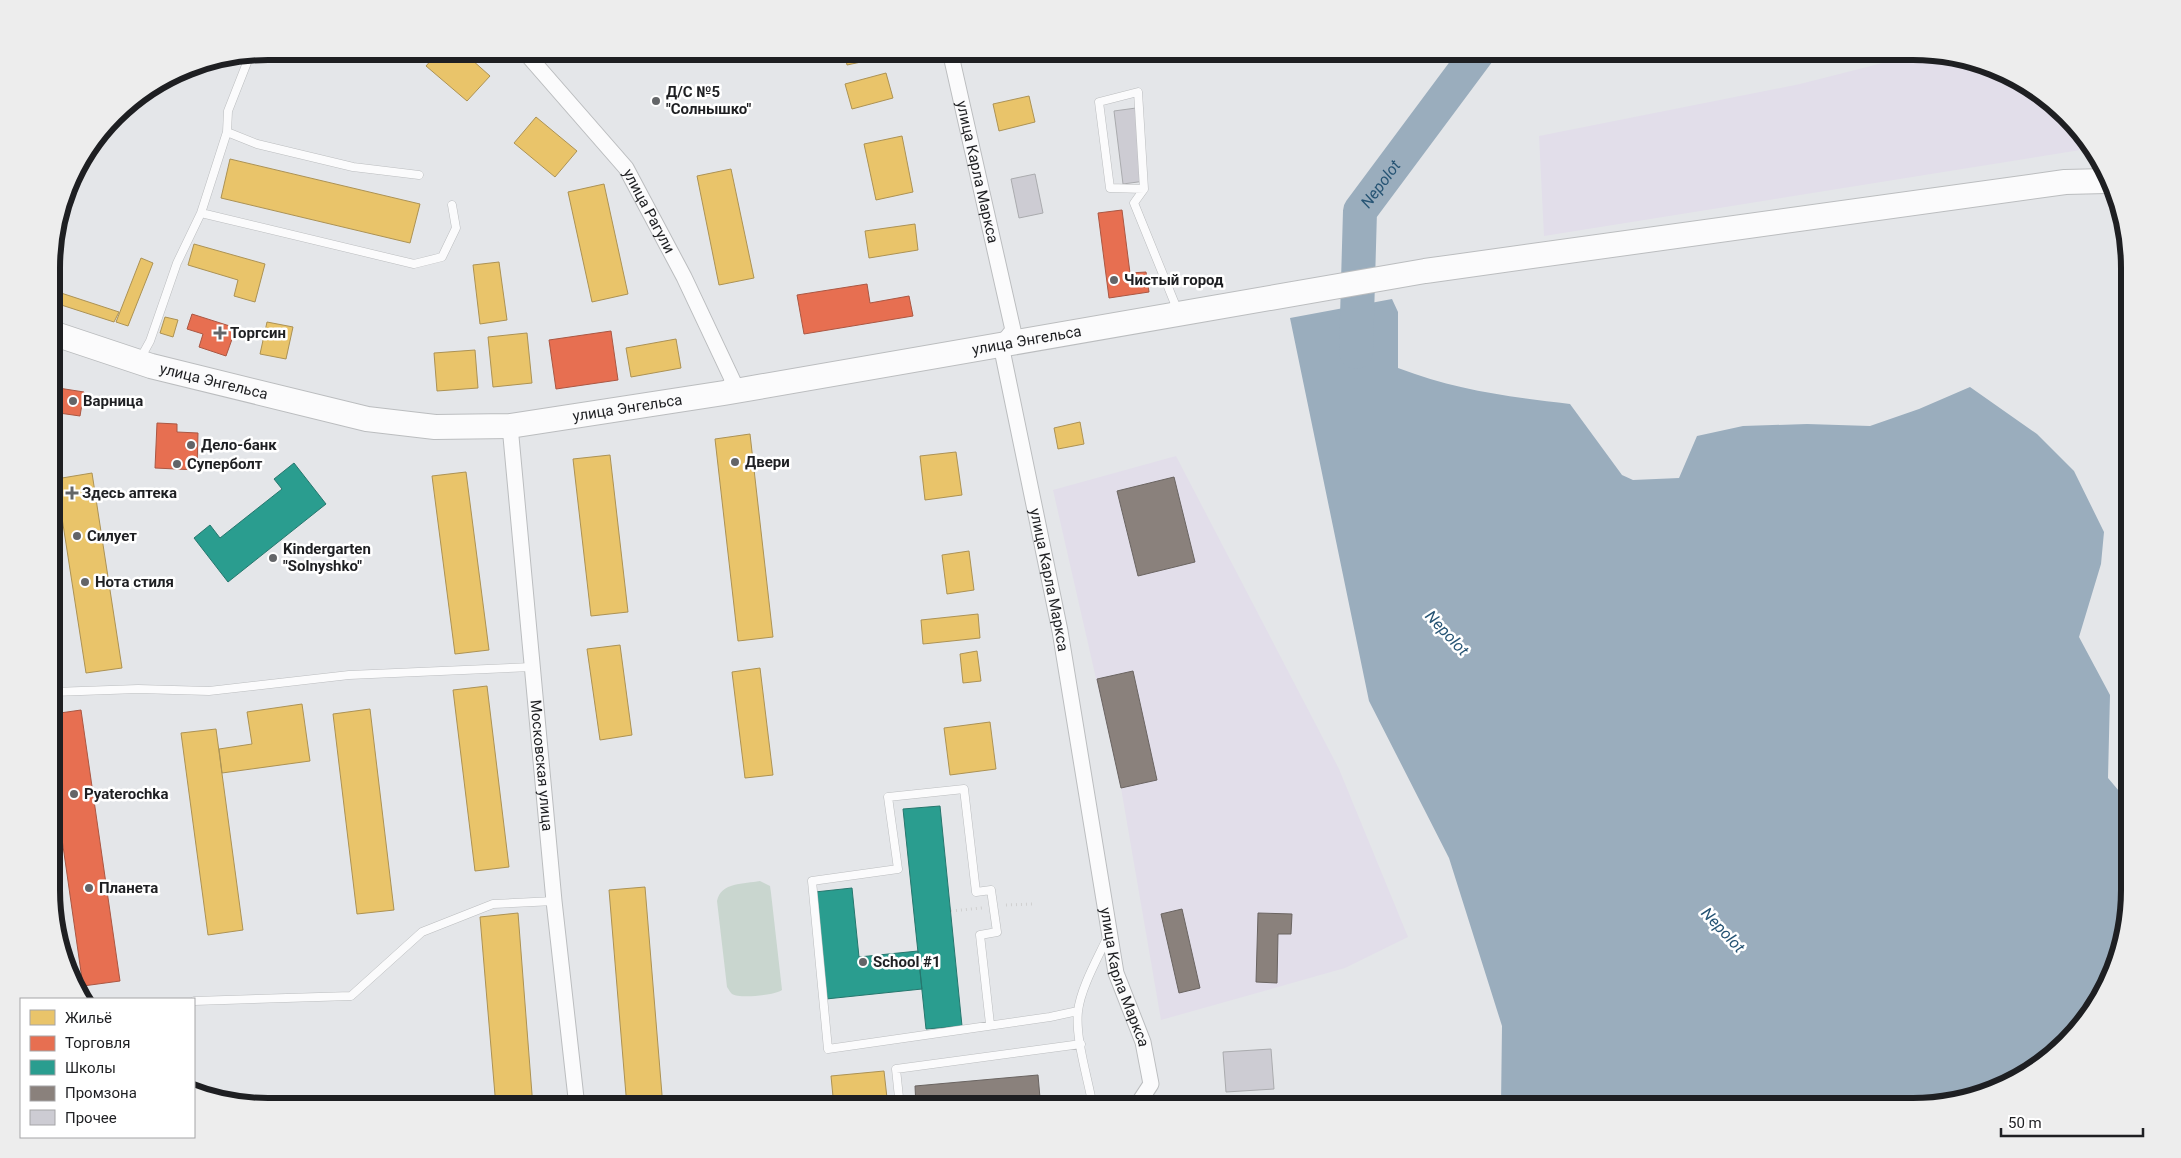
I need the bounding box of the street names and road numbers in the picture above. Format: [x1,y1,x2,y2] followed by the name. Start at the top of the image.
[953,99,1002,245] street label: улица Карла Маркса
[619,166,679,256] street label: улица Рагули
[971,322,1083,359] street label: улица Энгельса
[158,359,270,403] street label: улица Энгельса
[571,391,683,425] street label: улица Энгельса
[1026,507,1072,653] street label: улица Карла Маркса
[526,699,557,832] street label: Московская улица
[1096,906,1153,1048] street label: улица Карла Маркса

